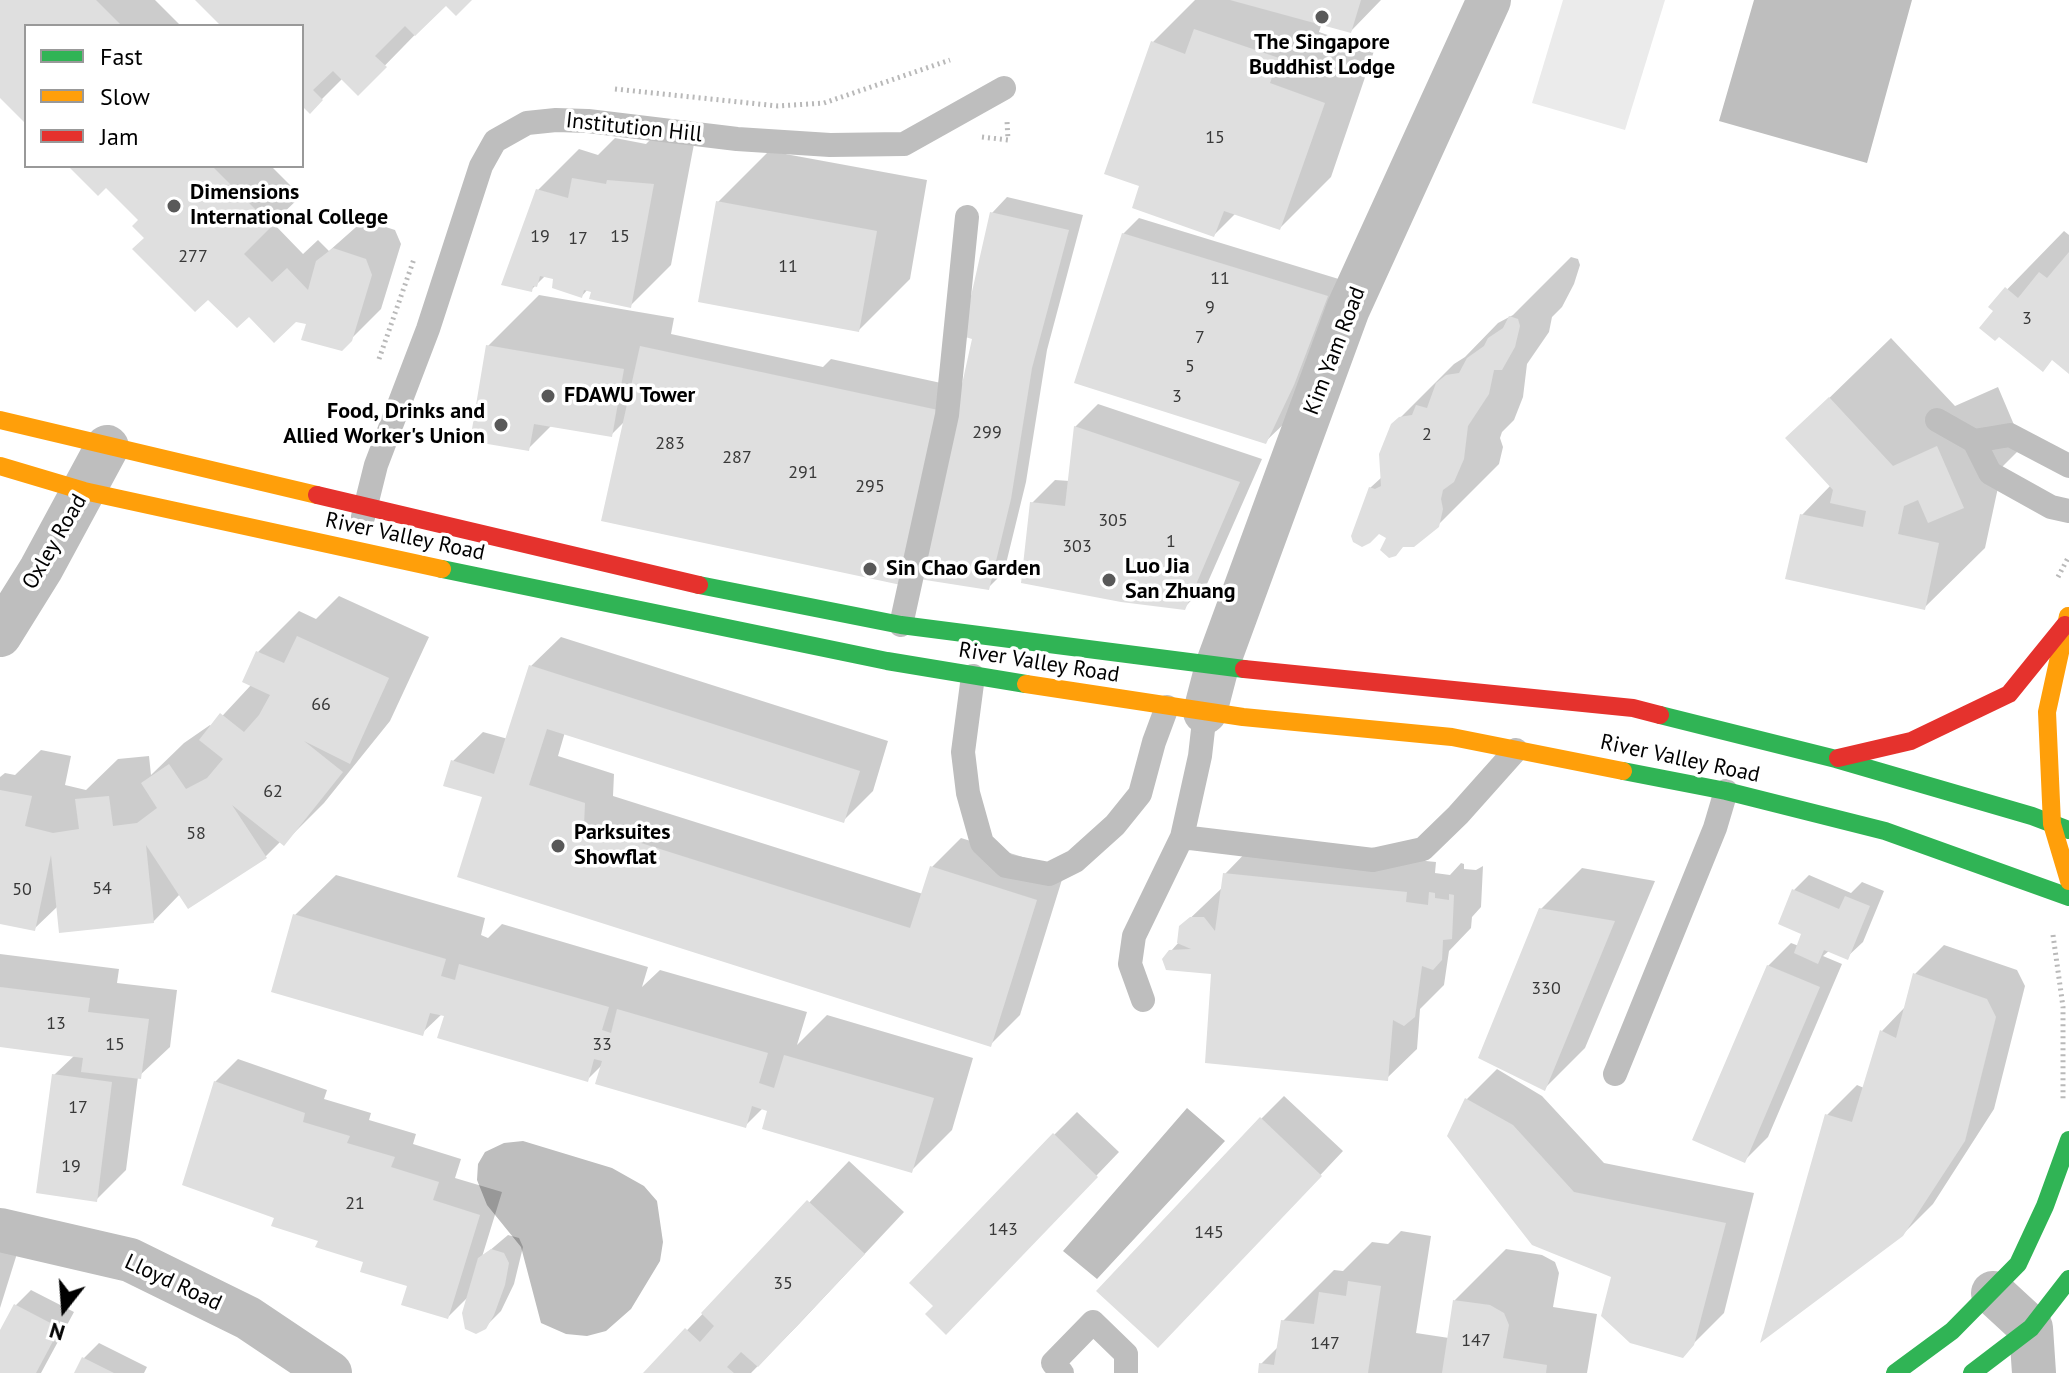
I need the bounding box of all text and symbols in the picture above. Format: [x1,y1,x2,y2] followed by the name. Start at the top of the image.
[1313,8,1331,26] marker: The Singapore Buddhist Lodge
[24,24,304,168] legend
[1249,30,1395,82] place label: The Singapore Buddhist Lodge
[100,41,143,72] text: Fast
[100,81,150,112] text: Slow
[565,108,703,148] street label: Institution Hill
[100,121,138,152] text: Jam
[1205,127,1225,149] house number: 15
[190,180,388,232] place label: Dimensions International College
[165,197,183,215] marker: Dimensions International College
[530,226,550,248] house number: 19
[610,226,630,248] house number: 15
[568,228,588,250] house number: 17
[178,246,208,268] house number: 277
[778,256,798,278] house number: 11
[1210,268,1230,290] house number: 11
[1298,283,1372,419] street label: Kim Yam Road
[1205,297,1215,319] house number: 9
[2022,308,2032,330] house number: 3
[1195,327,1205,349] house number: 7
[1185,356,1195,378] house number: 5
[564,383,695,409] place label: FDAWU Tower
[1172,386,1182,408] house number: 3
[539,387,557,405] marker: FDAWU Tower
[283,399,485,450] place label: Food, Drinks and Allied Worker's Union
[492,416,510,434] marker: Food, Drinks and Allied Worker's Union
[972,422,1002,444] house number: 299
[1422,424,1432,446] house number: 2
[655,433,685,455] house number: 283
[722,447,752,469] house number: 287
[788,462,818,484] house number: 291
[855,476,885,498] house number: 295
[17,490,93,594] street label: Oxley Road
[323,507,487,567] street label: River Valley Road
[1098,510,1128,532] house number: 305
[1166,531,1176,553] house number: 1
[1062,536,1092,558] house number: 303
[1125,554,1236,606] place label: Luo Jia San Zhuang
[886,556,1041,582] place label: Sin Chao Garden
[861,560,879,578] marker: Sin Chao Garden
[1100,571,1118,589] marker: Luo Jia San Zhuang
[957,637,1121,689] street label: River Valley Road
[311,694,331,716] house number: 66
[1598,729,1762,789] street label: River Valley Road
[263,781,283,803] house number: 62
[574,820,670,872] place label: Parksuites Showflat
[186,823,206,845] house number: 58
[549,837,567,855] marker: Parksuites Showflat
[92,878,112,900] house number: 54
[12,879,32,901] house number: 50
[1531,978,1561,1000] house number: 330
[46,1013,66,1035] house number: 13
[105,1034,125,1056] house number: 15
[592,1034,612,1056] house number: 33
[68,1097,88,1119] house number: 17
[61,1156,81,1178] house number: 19
[345,1193,365,1215] house number: 21
[988,1219,1018,1241] house number: 143
[1194,1222,1224,1244] house number: 145
[120,1249,226,1317] street label: Lloyd Road
[24,1269,104,1349] north arrow
[773,1273,793,1295] house number: 35
[46,1316,68,1347] text: N
[1461,1330,1491,1352] house number: 147
[1310,1333,1340,1355] house number: 147

